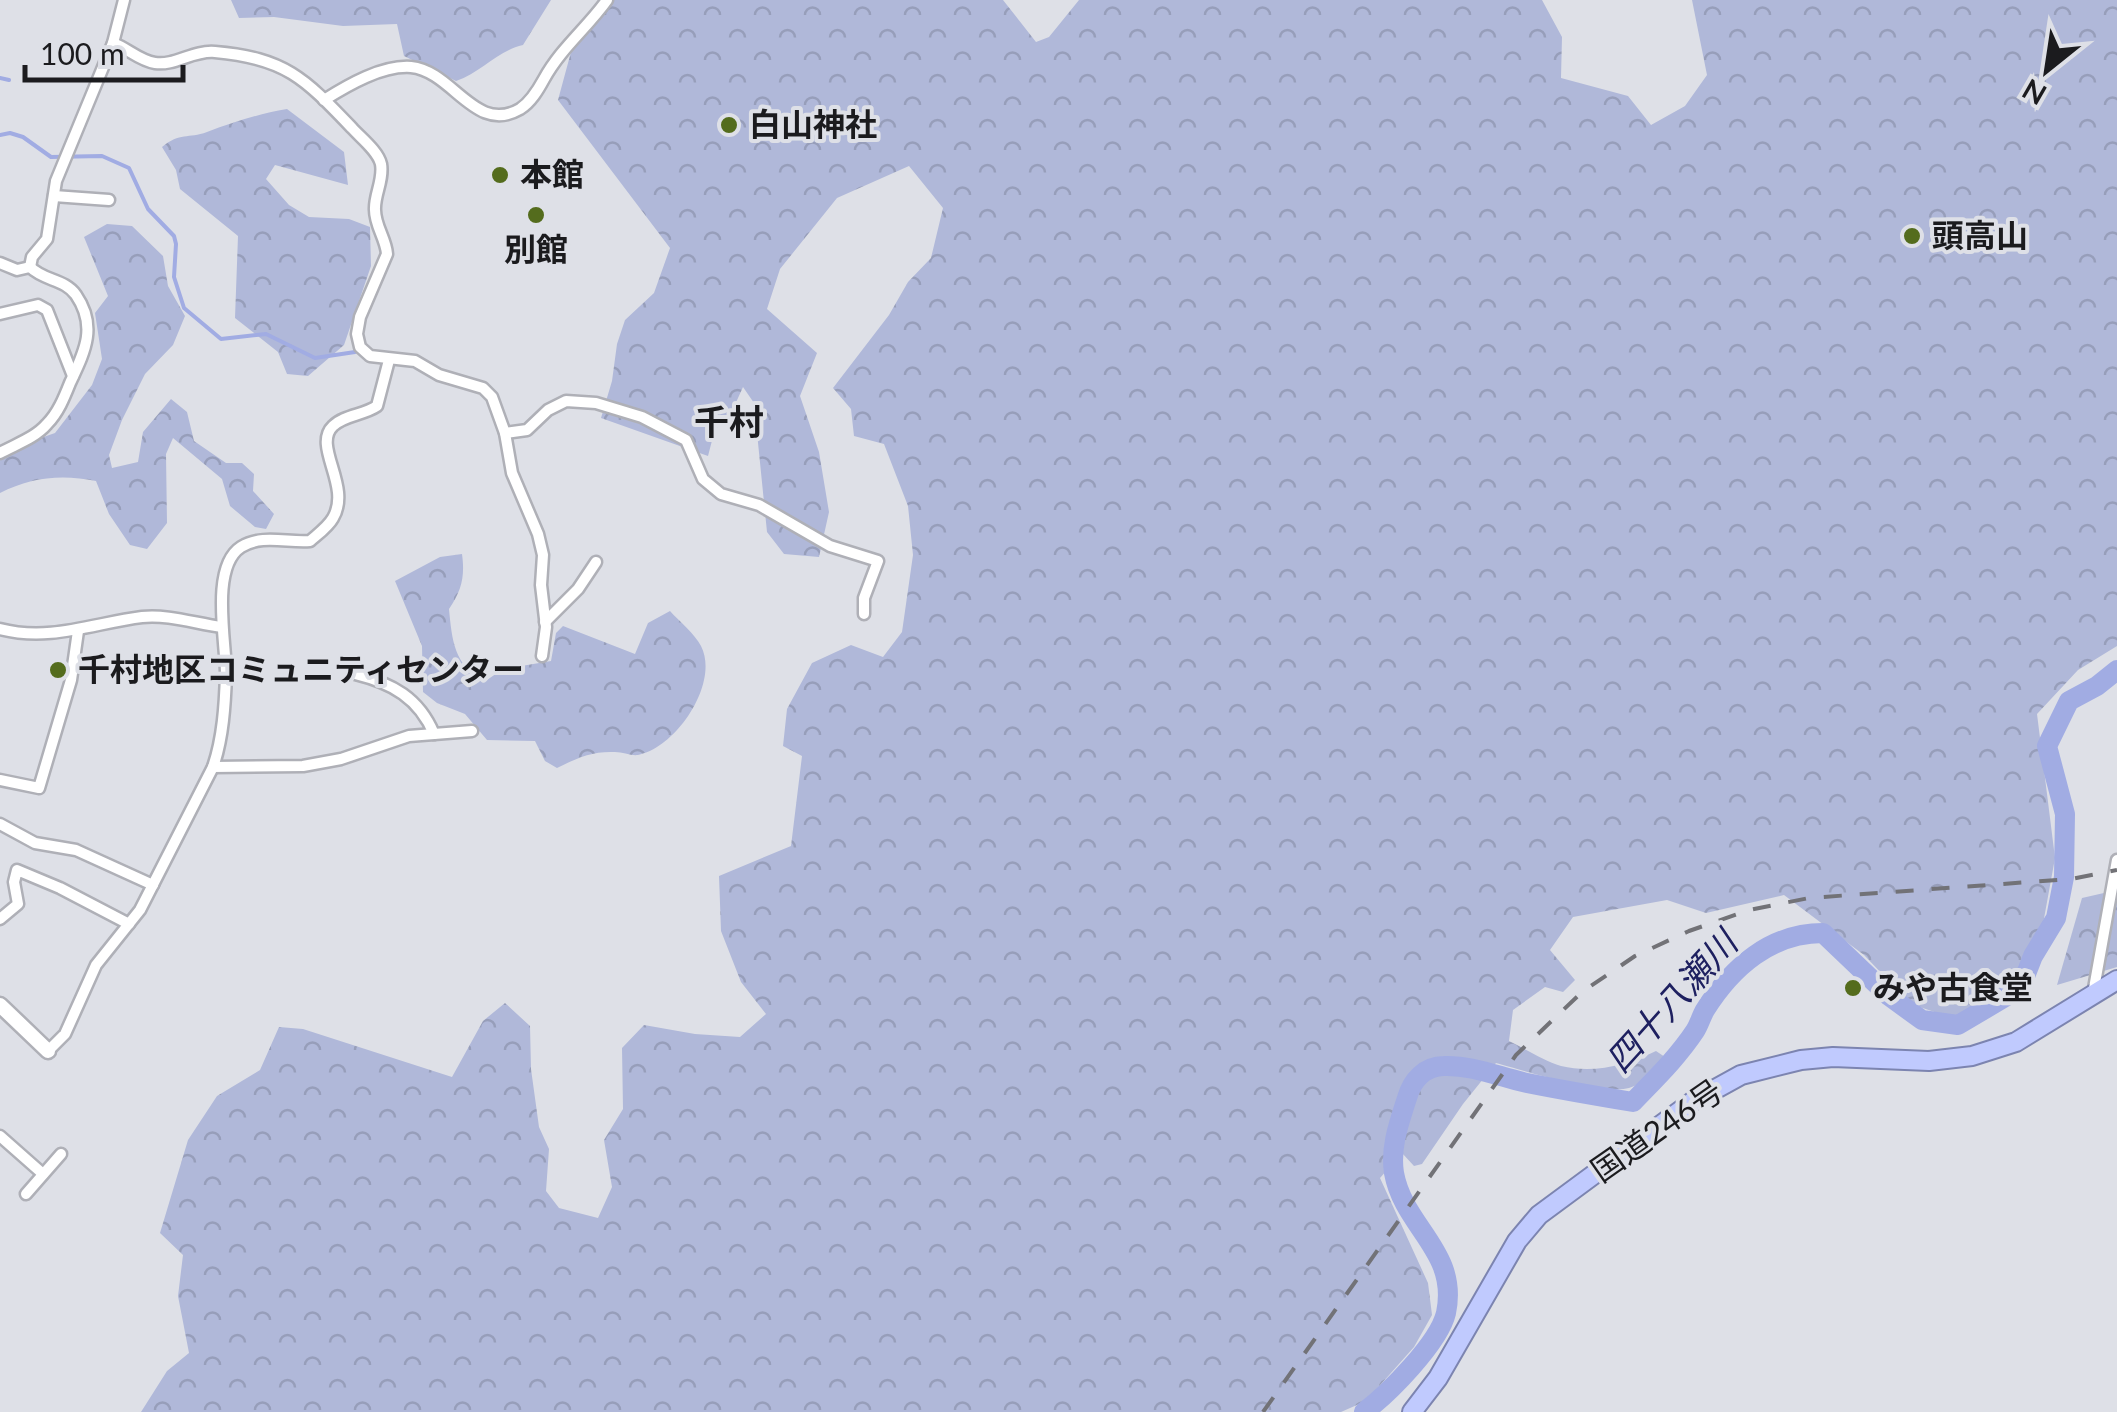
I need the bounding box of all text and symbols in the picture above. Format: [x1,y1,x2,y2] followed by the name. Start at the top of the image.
[25,20,182,82] scale bar
[1997,20,2097,120] north arrow
[40,35,125,71] text: 100 m
[2016,72,2052,113] text: N
[749,104,877,143] place label: 白山神社
[718,114,740,136] marker: 白山神社
[520,154,584,193] place label: 本館
[489,164,511,186] marker: 本館
[525,204,547,226] marker: 別館
[1932,215,2028,254] place label: 頭高山
[1901,225,1923,247] marker: 頭高山
[504,229,568,268] place label: 別館
[694,400,764,442] district label: 千村
[78,649,524,688] place label: 千村地区コミュニティセンター
[47,659,69,681] marker: 千村地区コミュニティセンター
[1596,919,1747,1080] water label: 四十八瀬川
[1873,967,2033,1006] place label: みや古食堂
[1842,977,1864,999] marker: みや古食堂
[1583,1070,1729,1189] street label: 国道246号

